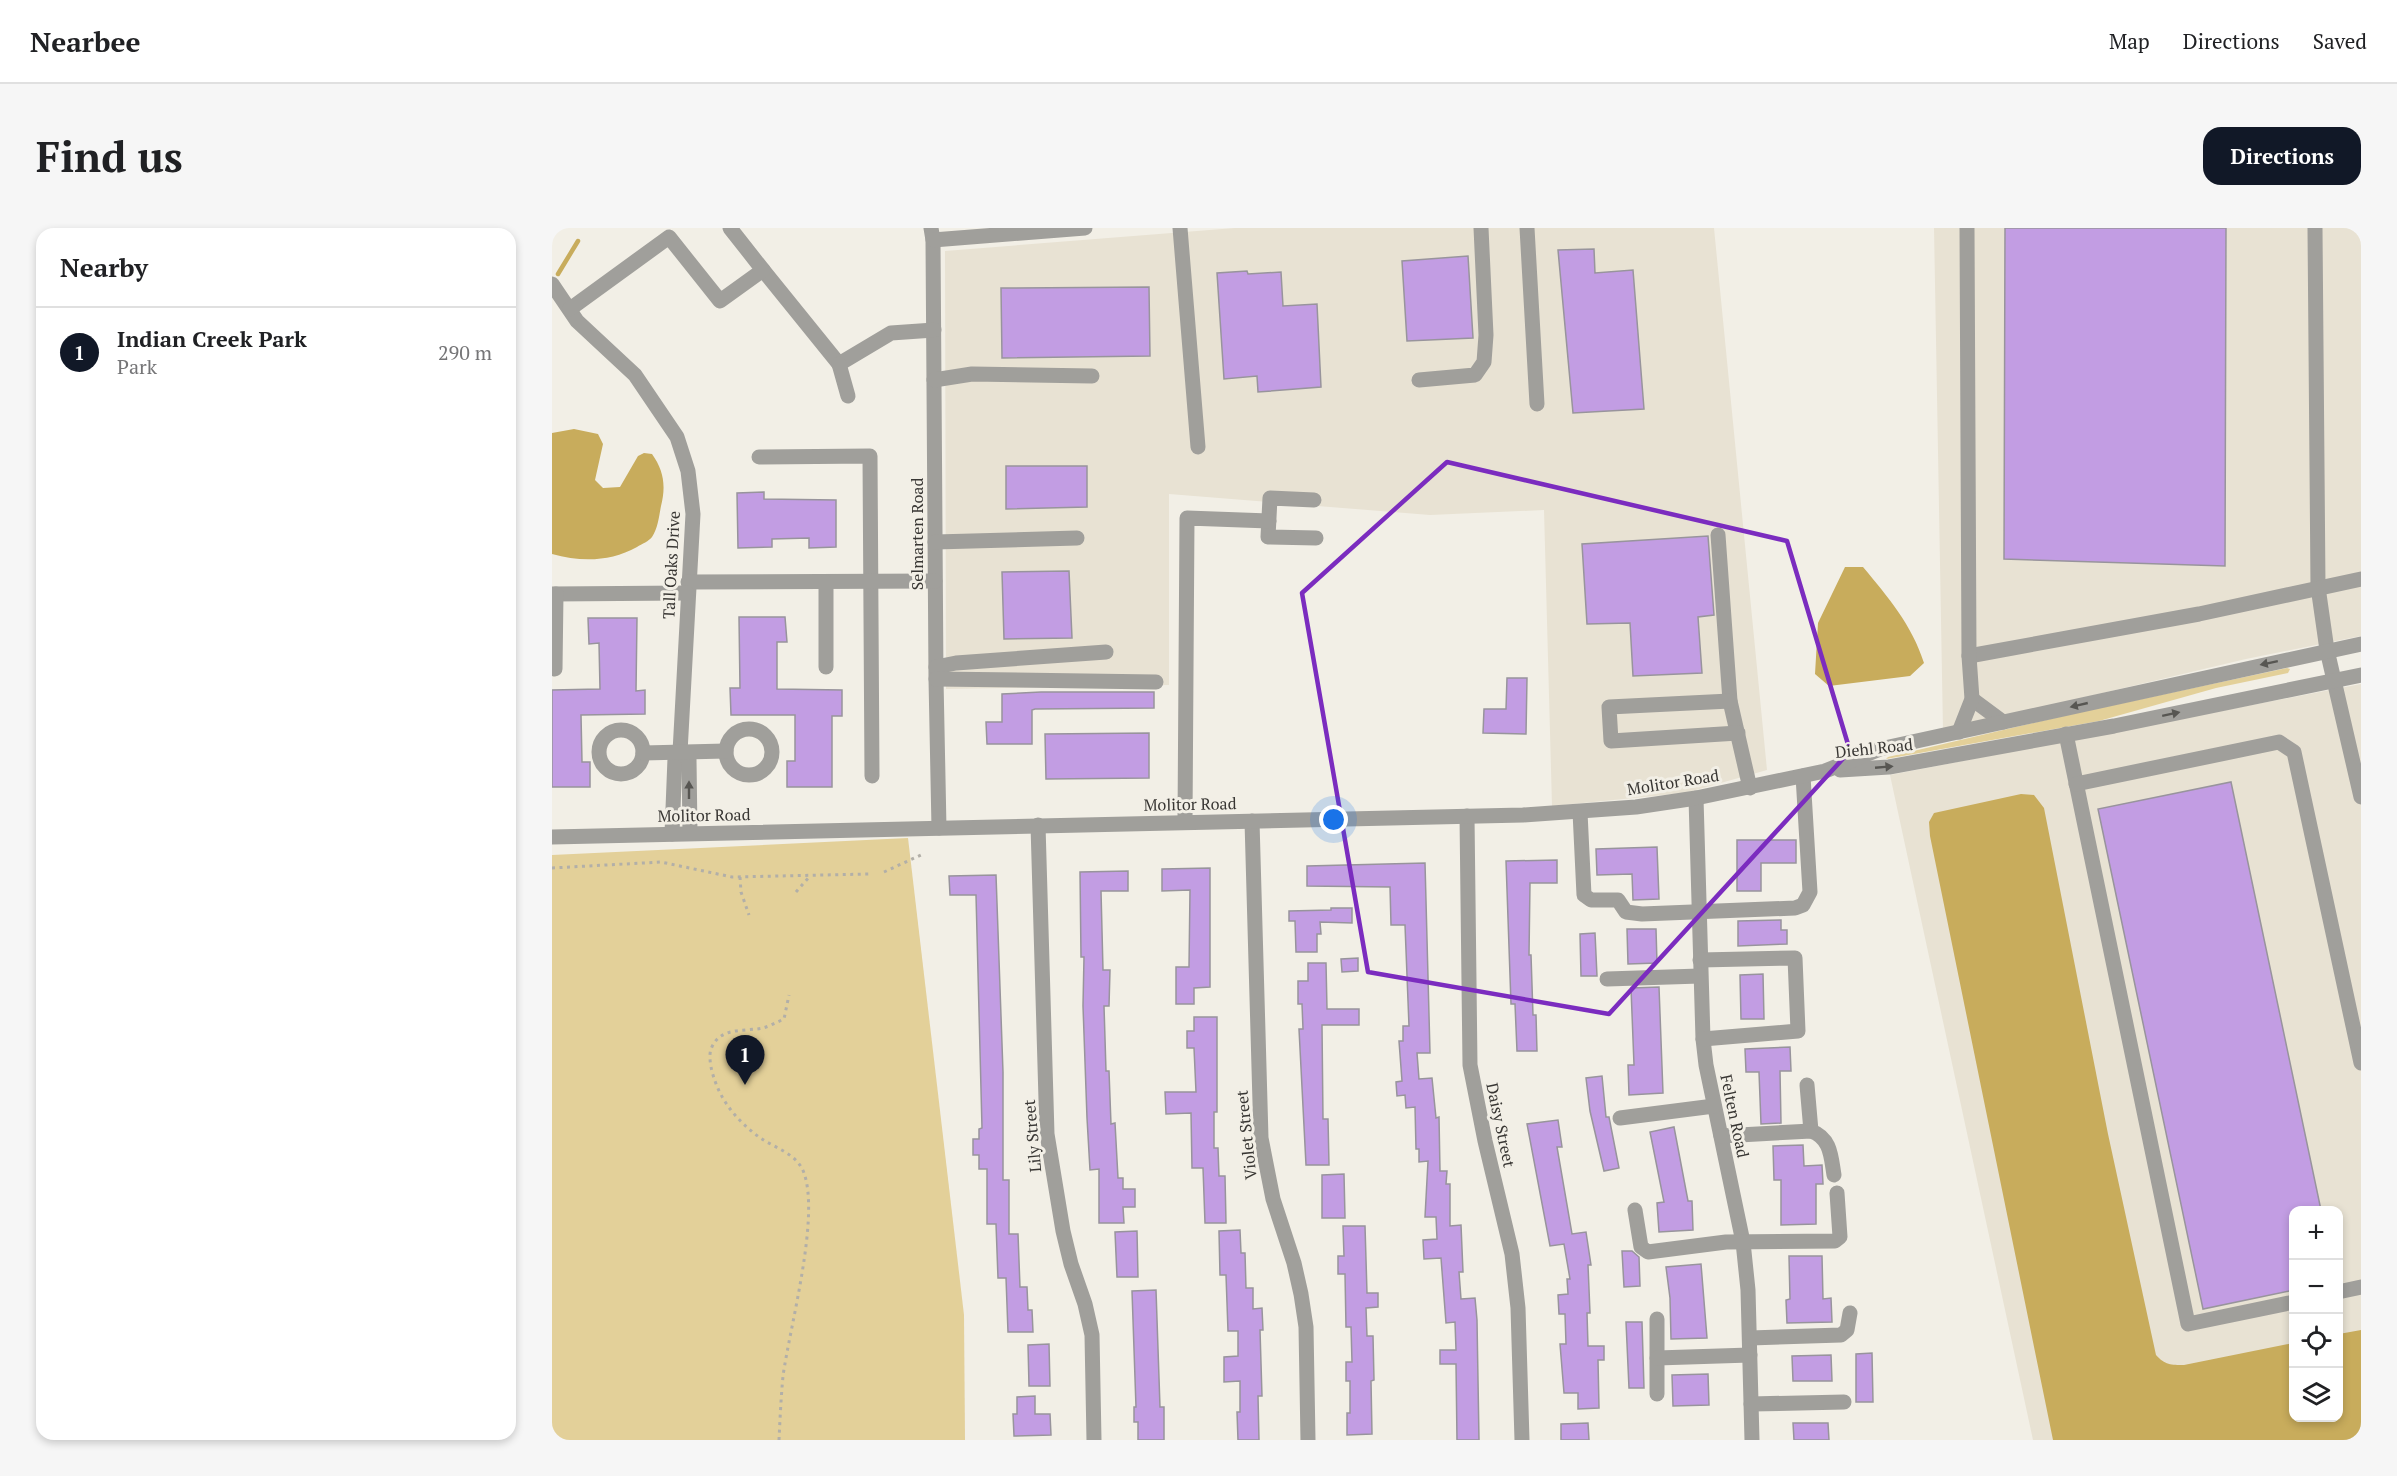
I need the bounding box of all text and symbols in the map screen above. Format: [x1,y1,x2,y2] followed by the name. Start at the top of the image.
[30,23,140,60] text: Nearbee
[2109,27,2150,55] text: Map
[2183,27,2280,55] text: Directions
[2313,27,2367,55] text: Saved
[2203,127,2361,185] button: Directions
[36,128,183,184] text: Find us
[60,250,148,284] text: Nearby
[117,324,307,353] text: Indian Creek Park
[74,339,85,366] text: 1
[438,339,492,366] text: 290 m
[117,353,157,380] text: Park
[906,478,928,590] street label: Selmarten Road
[657,510,685,620] street label: Tall Oaks Drive
[2260,659,2279,668] one-way arrow
[2069,701,2088,710] one-way arrow
[2162,709,2181,718] one-way arrow
[1834,733,1914,763] street label: Diehl Road
[1874,762,1893,772] one-way arrow
[1625,764,1721,800] street label: Molitor Road
[685,781,694,800] one-way arrow
[1143,792,1237,816] street label: Molitor Road
[657,803,751,827] street label: Molitor Road
[1319,805,1348,834] your location
[726,1036,764,1085] pin: 1
[1715,1072,1755,1160] street label: Felten Road
[1481,1081,1521,1169] street label: Daisy Street
[1230,1089,1262,1181] street label: Violet Street
[1018,1099,1046,1173] street label: Lily Street
[2289,1206,2343,1422] map controls
[2289,1206,2343,1260] button: +
[2289,1260,2343,1314] button: −
[2289,1314,2343,1368] button: locate
[2289,1368,2343,1422] button: layers

